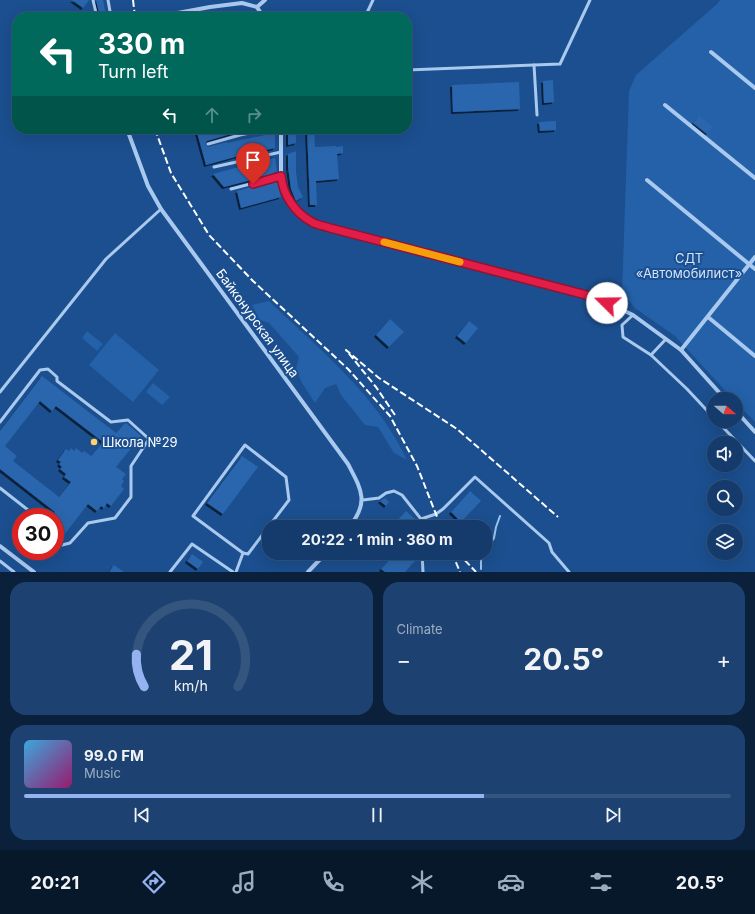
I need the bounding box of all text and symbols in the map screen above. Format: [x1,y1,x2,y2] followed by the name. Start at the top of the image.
[98,27,185,61] text: 330 m
[32,28,84,80] icon: left
[98,61,168,82] text: Turn left
[159,104,181,126] icon: left
[201,104,223,126] icon: ahead
[243,104,265,126] icon: right
[236,143,270,184] pin
[242,149,264,171] icon: arrive
[636,250,742,281] park label: СДТ «Автомобилист»
[213,266,303,380] street label: Байконурская улица
[586,282,628,324] position arrow
[707,392,743,428] north arrow
[707,392,743,560] map controls
[102,434,178,450] place label: Школа №29
[707,436,743,472] button: sound
[89,437,99,447] marker: Школа №29
[707,480,743,516] button: search
[12,508,64,560] speed limit sign: 30
[707,524,743,560] button: layers
[301,530,453,549] text: 20:22 · 1 min · 360 m
[397,621,443,637] text: Climate
[169,629,213,679] text: 21
[523,641,604,677] text: 20.5°
[397,647,411,673] text: −
[716,647,731,673] text: +
[174,676,208,693] text: km/h
[84,746,144,765] text: 99.0 FM
[84,765,121,781] text: Music
[131,804,153,826] icon: previous
[366,804,388,826] icon: pause
[602,804,624,826] icon: next
[140,868,168,896] icon: directions
[230,868,258,896] icon: music
[319,868,347,896] icon: phone
[408,868,436,896] icon: climate
[497,868,525,896] icon: car
[587,868,615,896] icon: filters
[31,872,79,893] text: 20:21
[676,872,724,893] text: 20.5°

